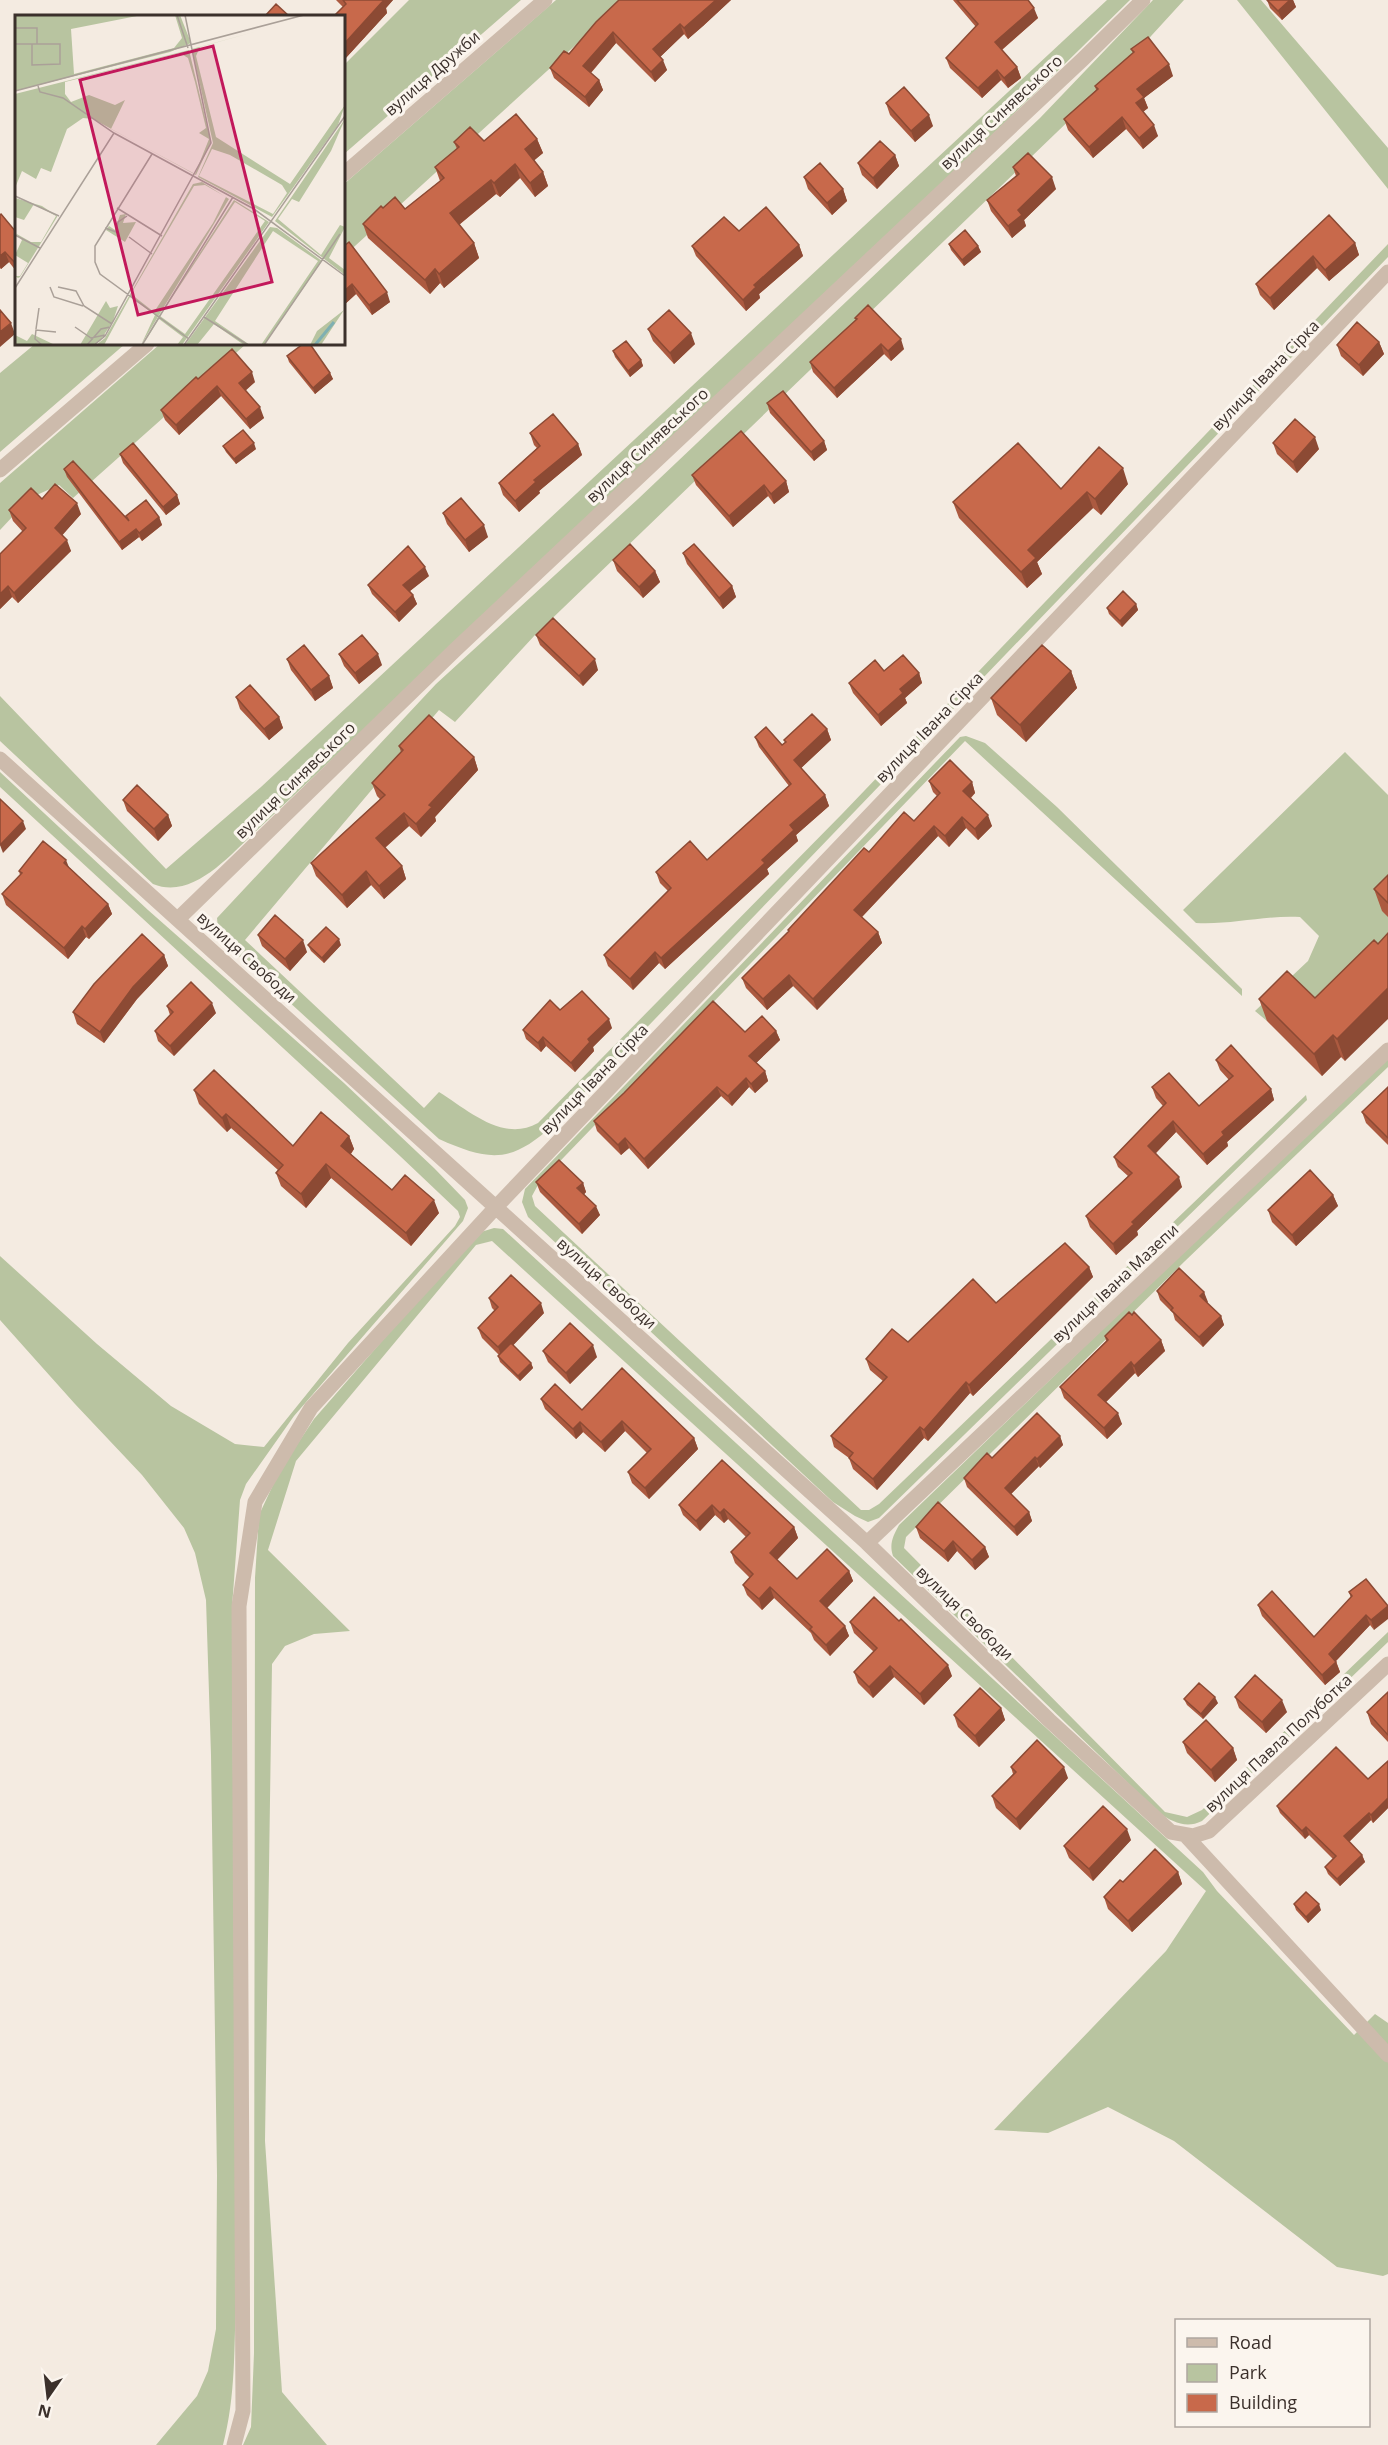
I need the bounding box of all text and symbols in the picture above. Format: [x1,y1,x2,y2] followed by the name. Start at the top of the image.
[15,15,345,345] inset map
[380,25,484,121] street label: вулиця Дружби
[935,50,1067,174] street label: вулиця Синявського
[1206,315,1324,435] street label: вулиця Івана Сірка
[581,383,713,507] street label: вулиця Синявського
[870,667,988,787] street label: вулиця Івана Сірка
[230,717,360,843] street label: вулиця Синявського
[192,906,302,1008] street label: вулиця Свободи
[535,1019,653,1139] street label: вулиця Івана Сірка
[1047,1219,1183,1347] street label: вулиця Івана Мазепи
[552,1232,662,1334] street label: вулиця Свободи
[912,1561,1018,1665] street label: вулиця Свободи
[1200,1669,1356,1817] street label: вулиця Павла Полуботка
[1175,2319,1370,2427] legend
[1229,2330,1272,2354] text: Road
[1229,2360,1267,2384] text: Park
[18,2367,78,2427] north arrow
[1229,2390,1297,2414] text: Building
[35,2399,53,2424] text: N

